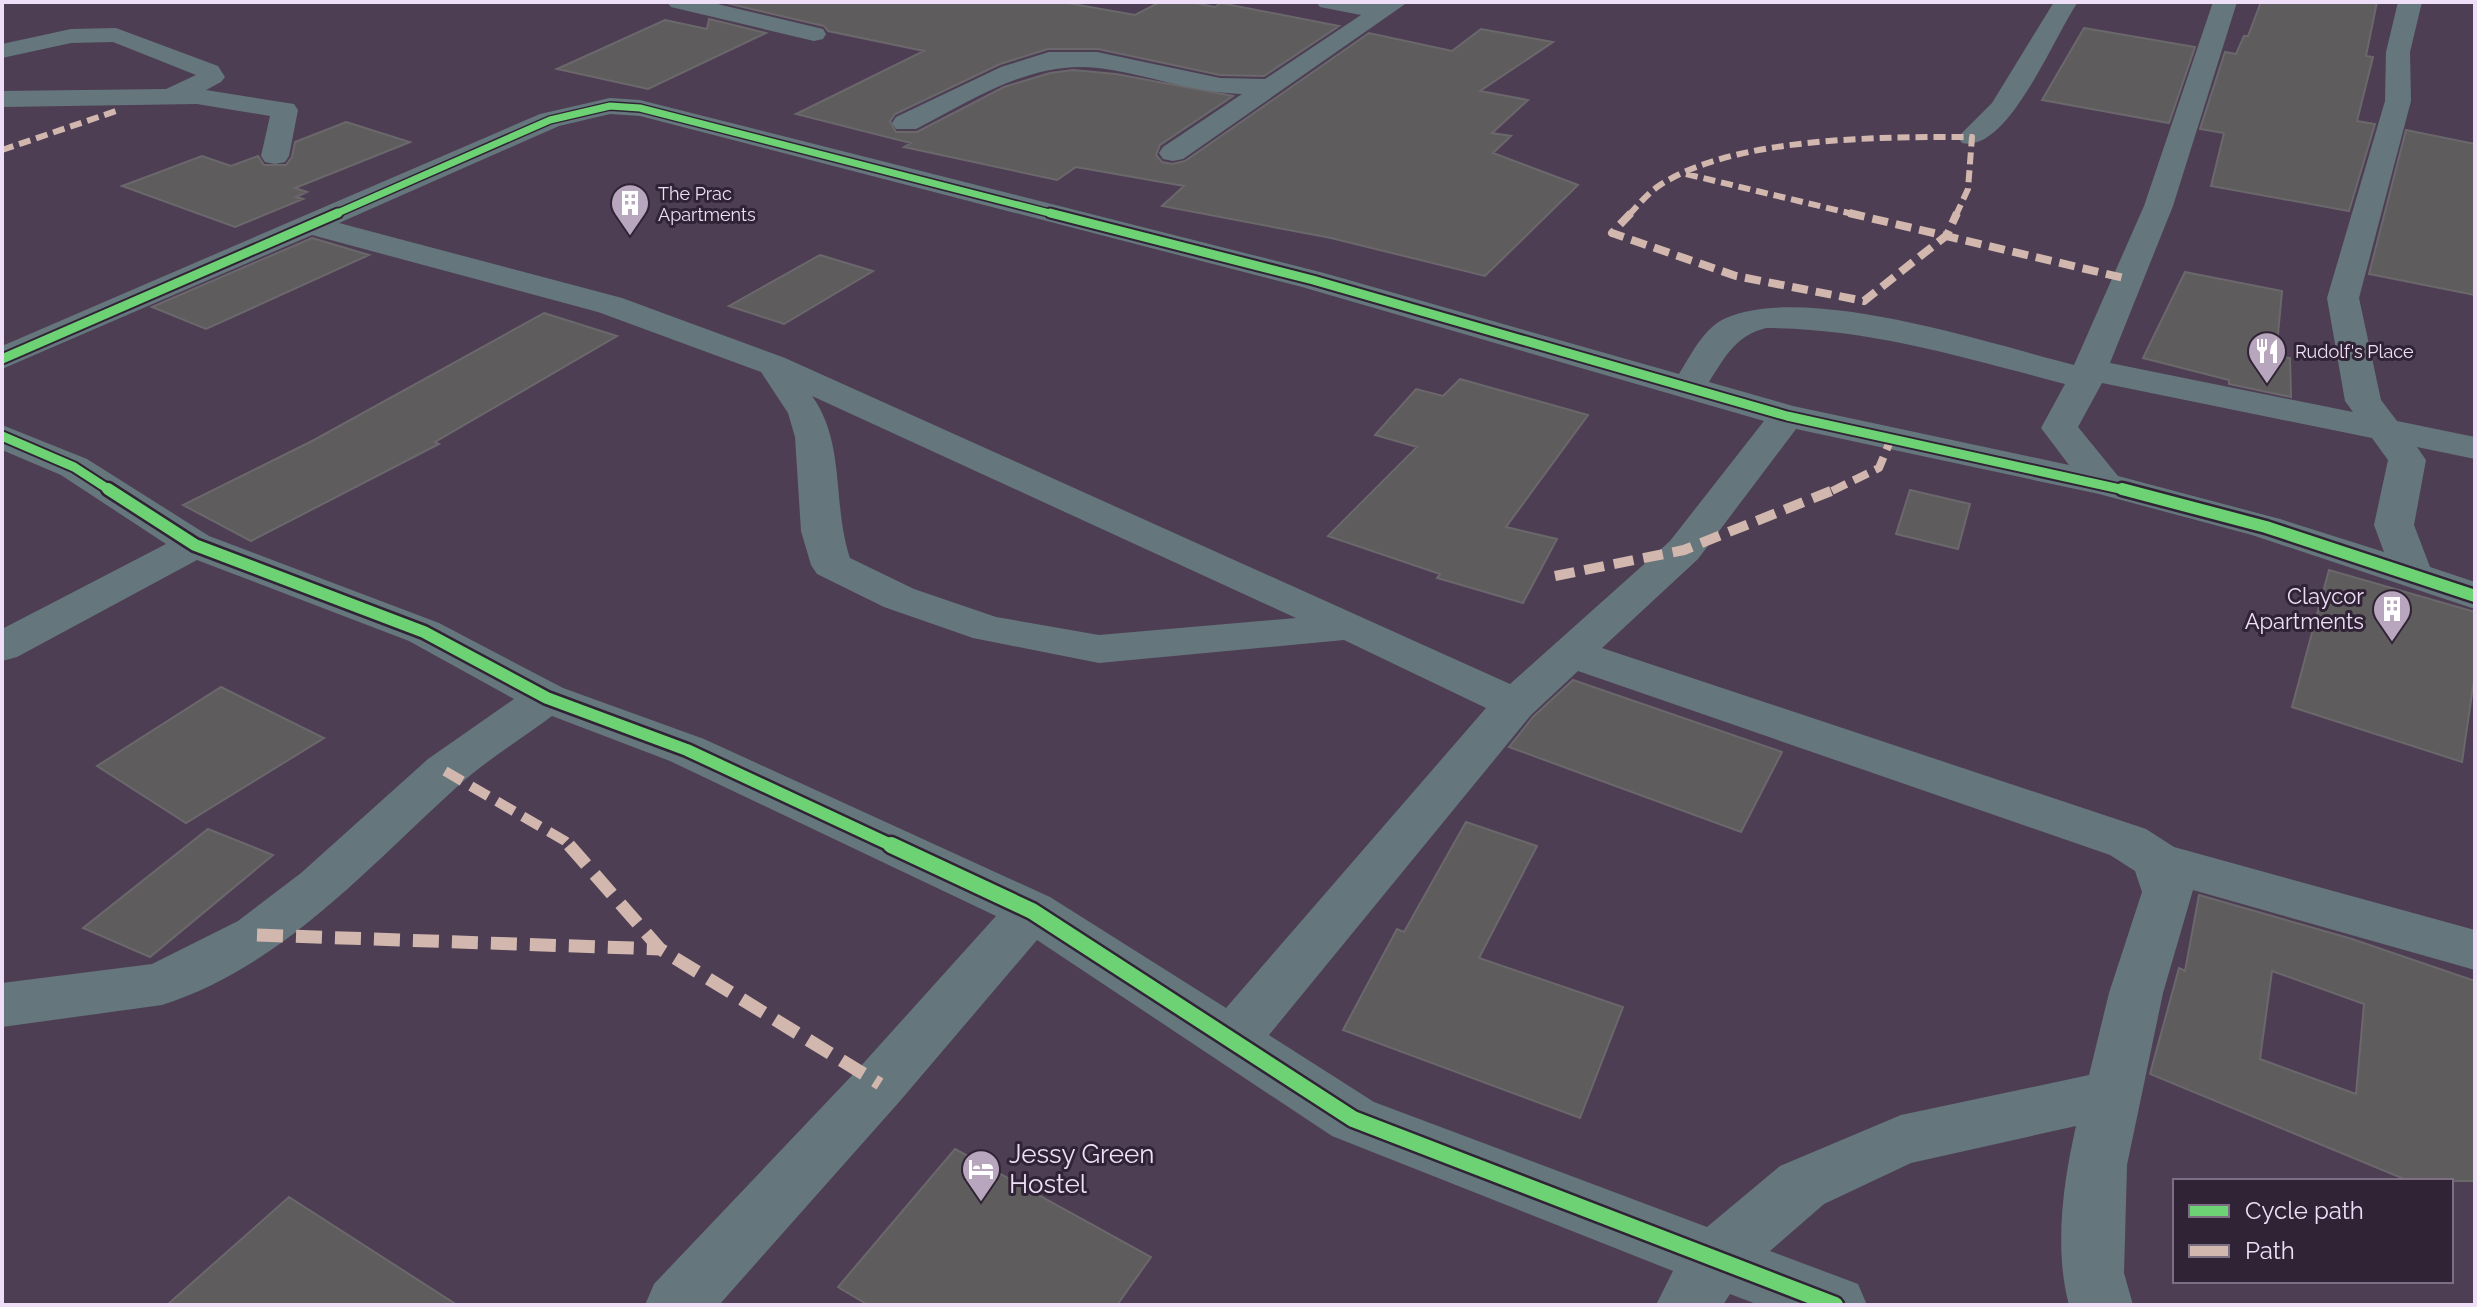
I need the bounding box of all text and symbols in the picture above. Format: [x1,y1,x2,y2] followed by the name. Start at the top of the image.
[609,182,651,237] building icon: The Prac Apartments
[658,183,756,225] place label: The Prac Apartments
[2246,330,2288,385] restaurant icon: Rudolf's Place
[2295,341,2414,362] place label: Rudolf's Place
[2245,583,2364,634] place label: Claycor Apartments
[2371,588,2413,643] building icon: Claycor Apartments
[1009,1139,1154,1199] place label: Jessy Green Hostel
[960,1148,1002,1203] hotel icon: Jessy Green Hostel
[2173,1179,2453,1283] legend
[2245,1196,2364,1225] text: Cycle path
[2245,1236,2295,1265] text: Path

